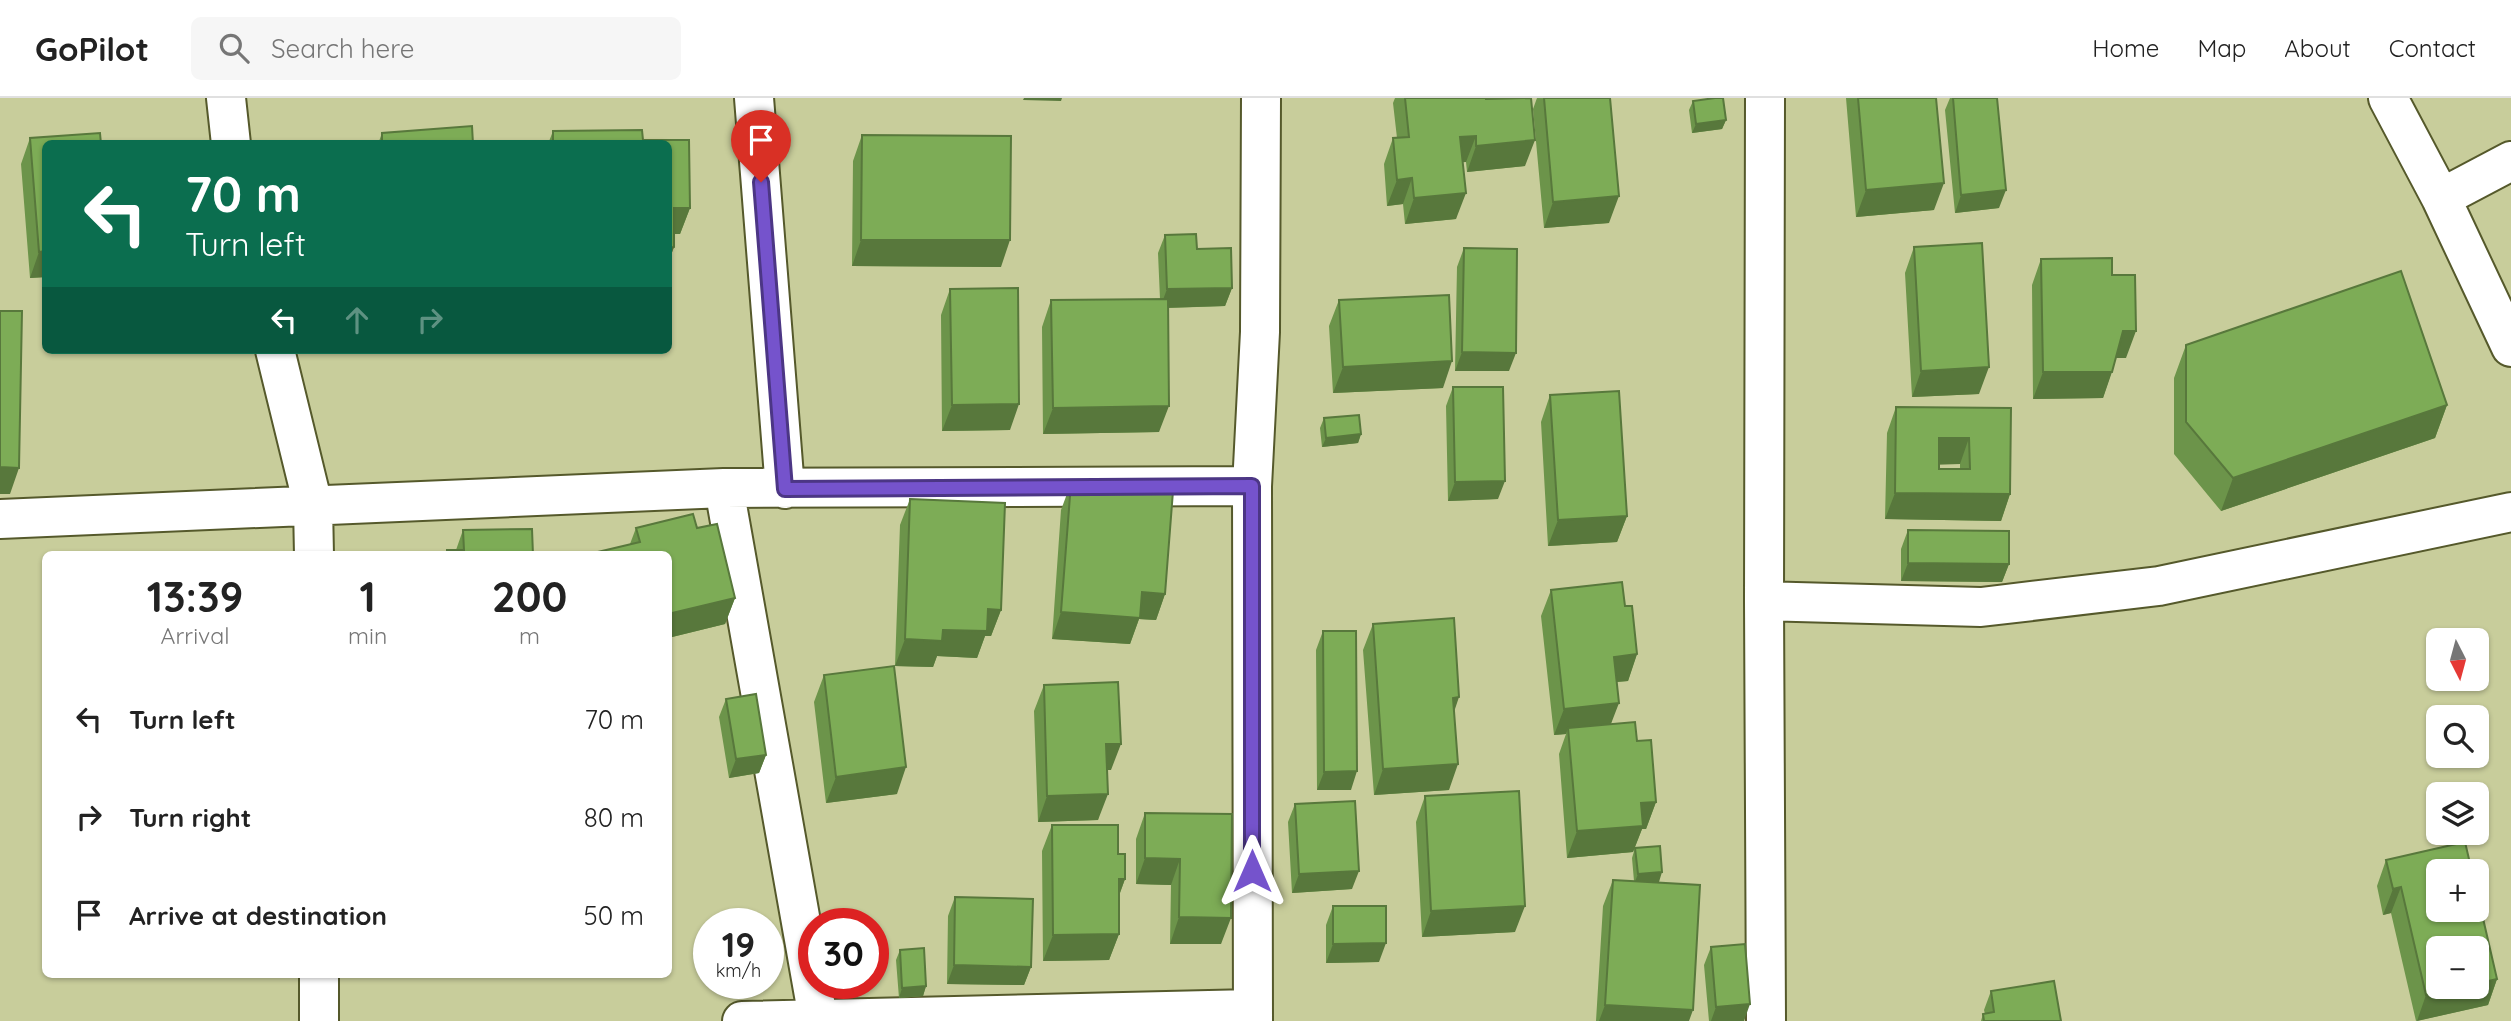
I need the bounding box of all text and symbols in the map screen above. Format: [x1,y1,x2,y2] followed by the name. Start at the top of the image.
[191,17,681,80] search box
[35,28,149,69] text: GoPilot
[215,29,253,67] icon: search
[271,32,414,65] text: Search here
[2092,33,2159,63] text: Home
[2197,33,2246,63] text: Map
[2284,33,2351,63] text: About
[2389,33,2476,63] text: Contact
[731,110,791,182] pin
[742,121,780,159] icon: arrive
[185,163,301,224] text: 70 m
[70,168,161,259] icon: left
[185,224,306,264] text: Turn left
[265,301,303,339] icon: left
[338,301,376,339] icon: ahead
[411,301,449,339] icon: right
[147,570,243,623] text: 13:39
[359,570,376,623] text: 1
[492,570,567,623] text: 200
[161,621,229,650] text: Arrival
[348,621,387,650] text: min
[519,621,540,650] text: m
[2426,628,2488,691] north arrow
[2426,628,2489,999] map controls
[70,700,108,738] icon: left
[129,703,236,736] text: Turn left
[584,703,644,736] text: 70 m
[2426,705,2489,768] button: search
[2426,782,2489,845] button: layers
[70,798,108,836] icon: right
[129,801,251,834] text: Turn right
[584,801,644,834] text: 80 m
[1215,834,1289,908] position arrow
[2426,859,2489,922] button: +
[70,896,108,934] icon: arrive
[129,899,387,932] text: Arrive at destination
[584,899,644,932] text: 50 m
[798,908,889,999] speed limit sign: 30
[722,922,755,966] text: 19
[2426,936,2489,999] button: −
[716,959,761,982] text: km/h

